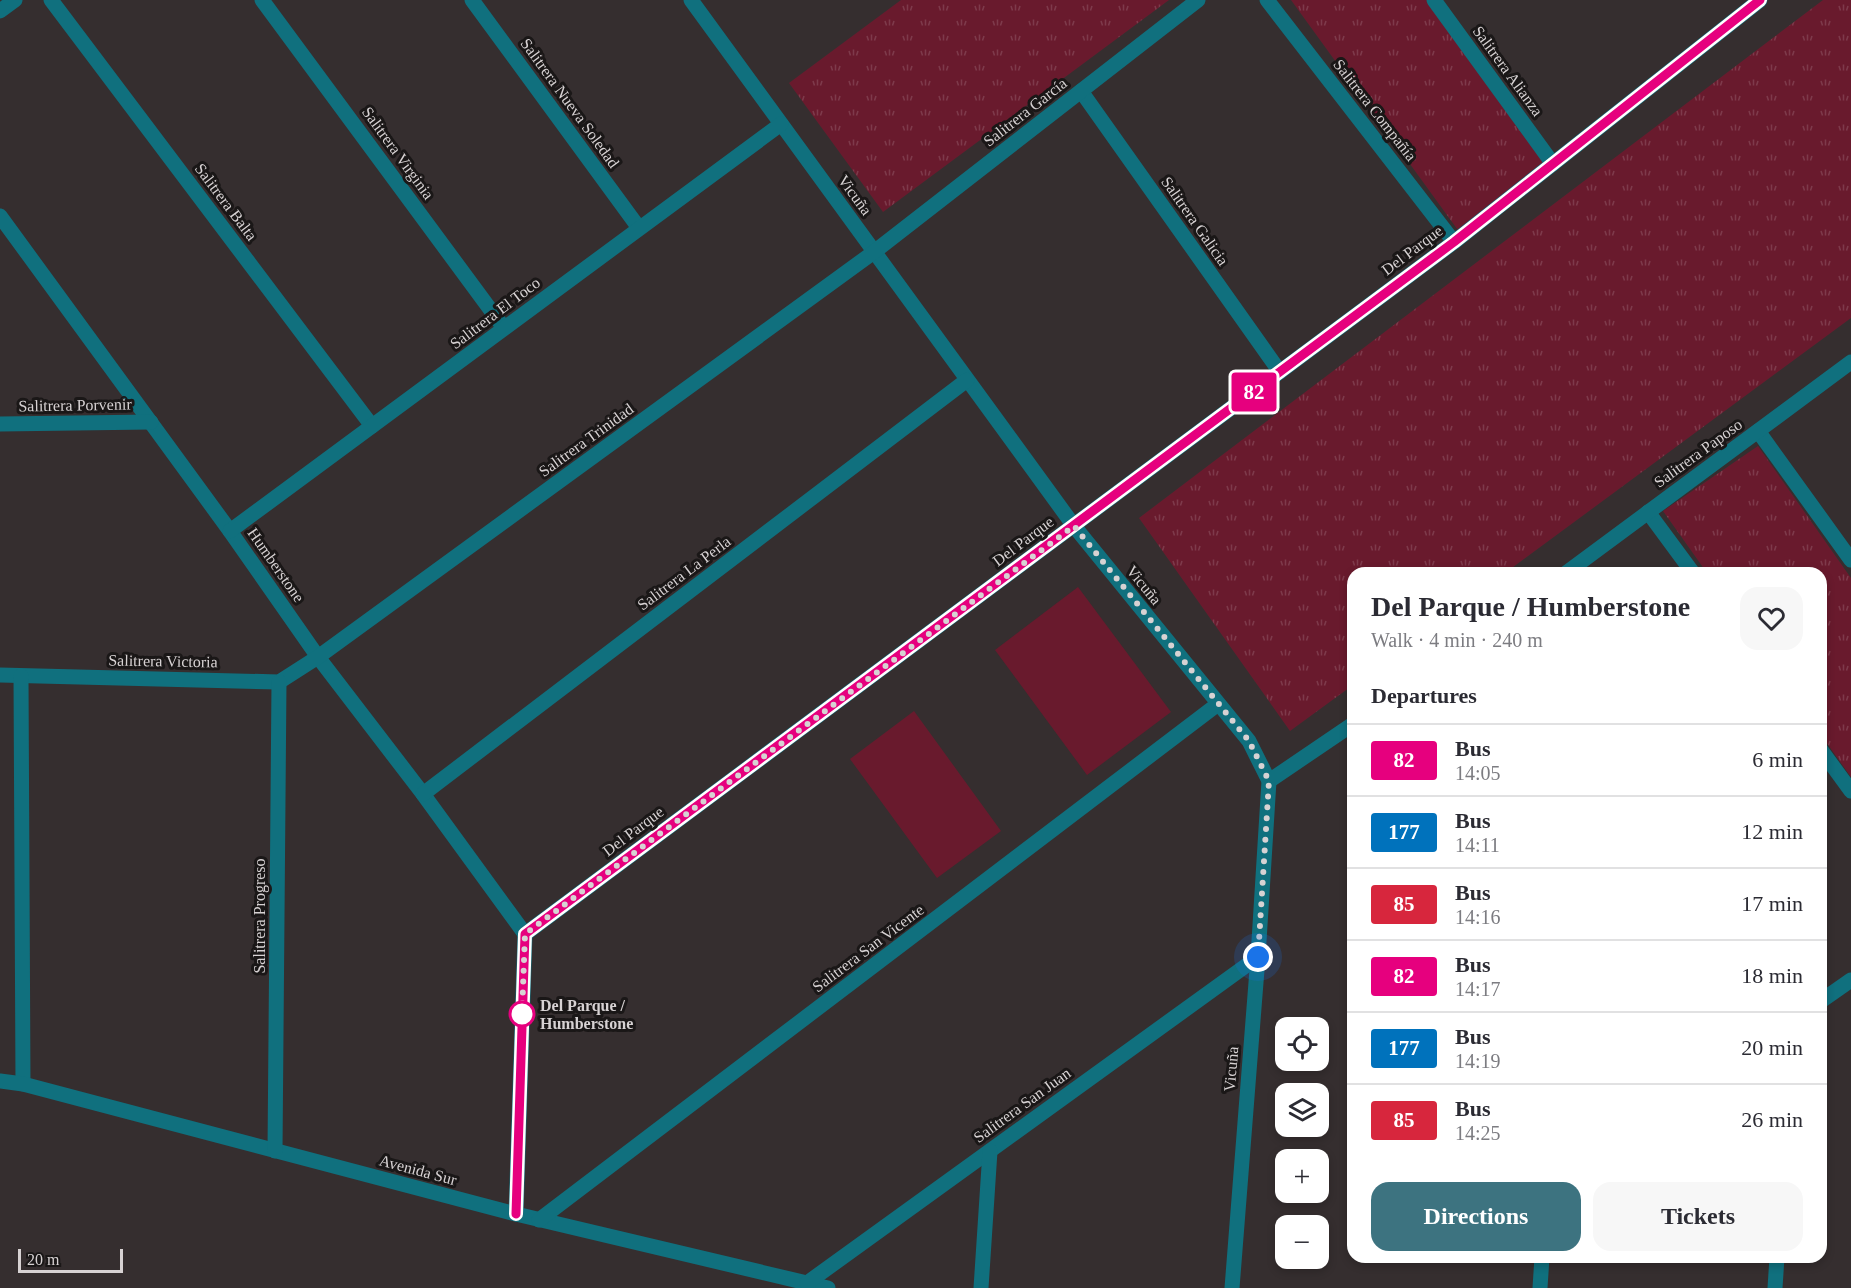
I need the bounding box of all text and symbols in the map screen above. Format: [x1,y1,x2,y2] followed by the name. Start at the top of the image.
[1470,23,1546,119] street label: Salitrera Alianza
[517,35,623,171] street label: Salitrera Nueva Soledad
[1329,56,1420,165] street label: Salitrera Compañía
[980,74,1070,150] street label: Salitrera García
[358,104,437,203] street label: Salitrera Virginia
[192,160,260,244] street label: Salitrera Balta
[835,172,875,218] street label: Vicuña
[1158,173,1232,269] street label: Salitrera Galicia
[1378,222,1446,279] street label: Del Parque
[447,274,543,352] street label: Salitrera El Toco
[1227,372,1281,412] line badge: 82
[1244,380,1265,404] text: 82
[18,396,132,414] street label: Salitrera Porvenir
[536,400,636,480] street label: Salitrera Trinidad
[1651,415,1746,491] street label: Salitrera Paposo
[989,513,1057,570] street label: Del Parque
[244,525,308,605] street label: Humberstone
[634,533,734,613] street label: Salitrera La Perla
[1123,562,1165,608] street label: Vicuña
[1740,587,1803,650] button: heart
[1371,591,1690,622] text: Del Parque / Humberstone
[1371,629,1543,651] text: Walk · 4 min · 240 m
[108,652,218,670] street label: Salitrera Victoria
[1371,683,1477,708] text: Departures
[1455,736,1490,761] text: Bus
[1752,747,1803,772] text: 6 min
[1394,748,1415,772] text: 82
[1455,762,1501,784] text: 14:05
[599,803,667,860] street label: Del Parque
[1455,808,1490,833] text: Bus
[1741,819,1803,844] text: 12 min
[1388,820,1420,844] text: 177
[1455,834,1500,856] text: 14:11
[251,858,269,974] street label: Salitrera Progreso
[1455,880,1490,905] text: Bus
[1741,891,1803,916] text: 17 min
[1394,892,1415,916] text: 85
[809,901,927,995] street label: Salitrera San Vicente
[1455,906,1501,928] text: 14:16
[1243,942,1273,972] your location
[1455,952,1490,977] text: Bus
[1741,963,1803,988] text: 18 min
[1394,964,1415,988] text: 82
[1455,978,1501,1000] text: 14:17
[540,997,633,1032] place label: Del Parque / Humberstone
[509,1001,535,1027] marker: Del Parque / Humberstone
[1275,1017,1329,1269] map controls
[1275,1017,1329,1071] button: locate
[1455,1024,1490,1049] text: Bus
[1741,1035,1803,1060] text: 20 min
[1388,1036,1420,1060] text: 177
[1221,1046,1241,1092] street label: Vicuña
[1455,1050,1501,1072] text: 14:19
[970,1064,1074,1146] street label: Salitrera San Juan
[1275,1083,1329,1137] button: layers
[1455,1096,1490,1121] text: Bus
[1741,1107,1803,1132] text: 26 min
[1394,1108,1415,1132] text: 85
[1455,1122,1501,1144] text: 14:25
[1275,1149,1329,1203] button: +
[378,1152,459,1189] street label: Avenida Sur
[1371,1182,1581,1251] button: Directions
[1593,1182,1803,1251] button: Tickets
[1275,1215,1329,1269] button: −
[18,1246,123,1274] scale bar
[27,1251,59,1268] text: 20 m

